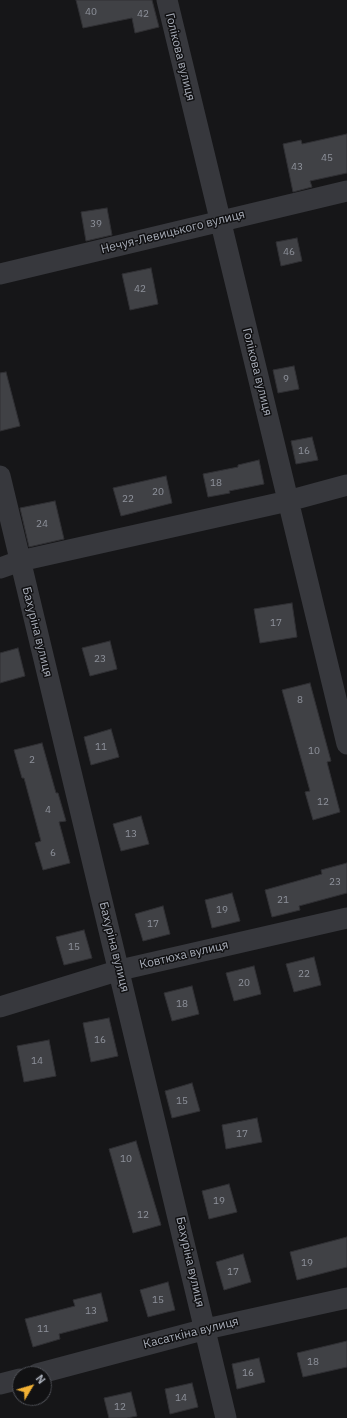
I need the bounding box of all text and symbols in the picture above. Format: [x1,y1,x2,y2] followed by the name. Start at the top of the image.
[85,6,97,18] house number: 40
[137,8,149,20] house number: 42
[162,12,198,102] street label: Голікова вулиця
[321,152,333,164] house number: 45
[291,161,303,173] house number: 43
[99,207,247,257] street label: Нечуя-Левицького вулиця
[90,218,102,230] house number: 39
[283,246,295,258] house number: 46
[134,283,146,295] house number: 42
[239,327,275,417] street label: Голікова вулиця
[283,373,289,385] house number: 9
[298,445,310,457] house number: 16
[210,477,222,489] house number: 18
[152,486,164,498] house number: 20
[122,493,134,505] house number: 22
[36,518,48,530] house number: 24
[19,585,55,679] street label: Бахуріна вулиця
[270,617,282,629] house number: 17
[94,653,106,665] house number: 23
[297,694,303,706] house number: 8
[95,741,107,753] house number: 11
[308,745,320,757] house number: 10
[29,754,35,766] house number: 2
[317,796,329,808] house number: 12
[45,804,51,816] house number: 4
[125,828,137,840] house number: 13
[50,847,56,859] house number: 6
[329,876,341,888] house number: 23
[277,894,289,906] house number: 21
[96,900,132,994] street label: Бахуріна вулиця
[216,904,228,916] house number: 19
[147,918,159,930] house number: 17
[138,938,230,972] street label: Ковтюха вулиця
[68,941,80,953] house number: 15
[298,968,310,980] house number: 22
[238,977,250,989] house number: 20
[176,998,188,1010] house number: 18
[94,1034,106,1046] house number: 16
[31,1055,43,1067] house number: 14
[176,1095,188,1107] house number: 15
[236,1128,248,1140] house number: 17
[120,1153,132,1165] house number: 10
[213,1195,225,1207] house number: 19
[137,1209,149,1221] house number: 12
[173,1215,207,1309] street label: Бахуріна вулиця
[301,1257,313,1269] house number: 19
[227,1266,239,1278] house number: 17
[152,1294,164,1306] house number: 15
[85,1305,97,1317] house number: 13
[142,1314,240,1352] street label: Касаткіна вулиця
[37,1323,49,1335] house number: 11
[307,1356,319,1368] house number: 18
[12,1366,52,1406] north arrow
[242,1367,254,1379] house number: 16
[33,1372,49,1387] text: N
[175,1392,187,1404] house number: 14
[114,1401,126,1413] house number: 12

